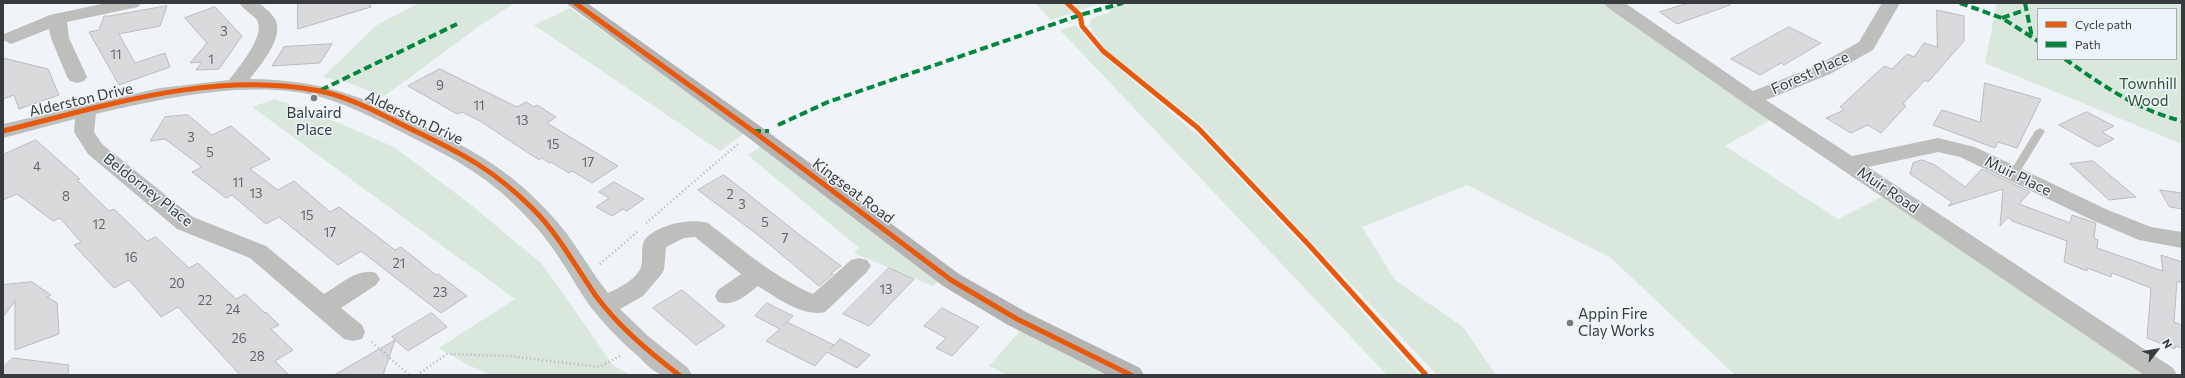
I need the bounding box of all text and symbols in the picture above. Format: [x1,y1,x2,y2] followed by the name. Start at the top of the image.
[2037,8,2177,60] legend
[2075,17,2132,31] text: Cycle path
[220,24,228,40] house number: 3
[2075,37,2101,51] text: Path
[110,47,122,63] house number: 11
[1768,48,1852,98] street label: Forest Place
[208,52,214,68] house number: 1
[2119,75,2177,110] park label: Townhill Wood
[436,78,444,94] house number: 9
[27,79,135,121] street label: Alderston Drive
[362,87,466,149] street label: Alderston Drive
[309,93,319,103] marker: Balvaird Place
[473,98,485,114] house number: 11
[287,104,341,139] place label: Balvaird Place
[516,113,528,129] house number: 13
[187,130,195,146] house number: 3
[546,137,560,153] house number: 15
[206,145,214,161] house number: 5
[100,150,196,230] street label: Beldorney Place
[1982,152,2054,200] street label: Muir Place
[582,155,594,171] house number: 17
[809,155,897,227] street label: Kingseat Road
[33,159,41,175] house number: 4
[1854,163,1922,217] street label: Muir Road
[232,175,244,191] house number: 11
[250,186,262,202] house number: 13
[726,187,734,203] house number: 2
[62,189,70,205] house number: 8
[738,197,746,213] house number: 3
[300,208,314,224] house number: 15
[761,215,769,231] house number: 5
[93,217,105,233] house number: 12
[324,225,336,241] house number: 17
[782,231,788,247] house number: 7
[124,250,138,266] house number: 16
[393,256,405,272] house number: 21
[169,276,185,292] house number: 20
[880,282,892,298] house number: 13
[433,285,447,301] house number: 23
[198,293,212,309] house number: 22
[226,302,240,318] house number: 24
[1578,305,1655,340] place label: Appin Fire Clay Works
[1565,318,1575,328] marker: Appin Fire Clay Works
[2137,330,2177,370] north arrow
[231,331,247,347] house number: 26
[2160,337,2175,350] text: N
[249,349,265,365] house number: 28

